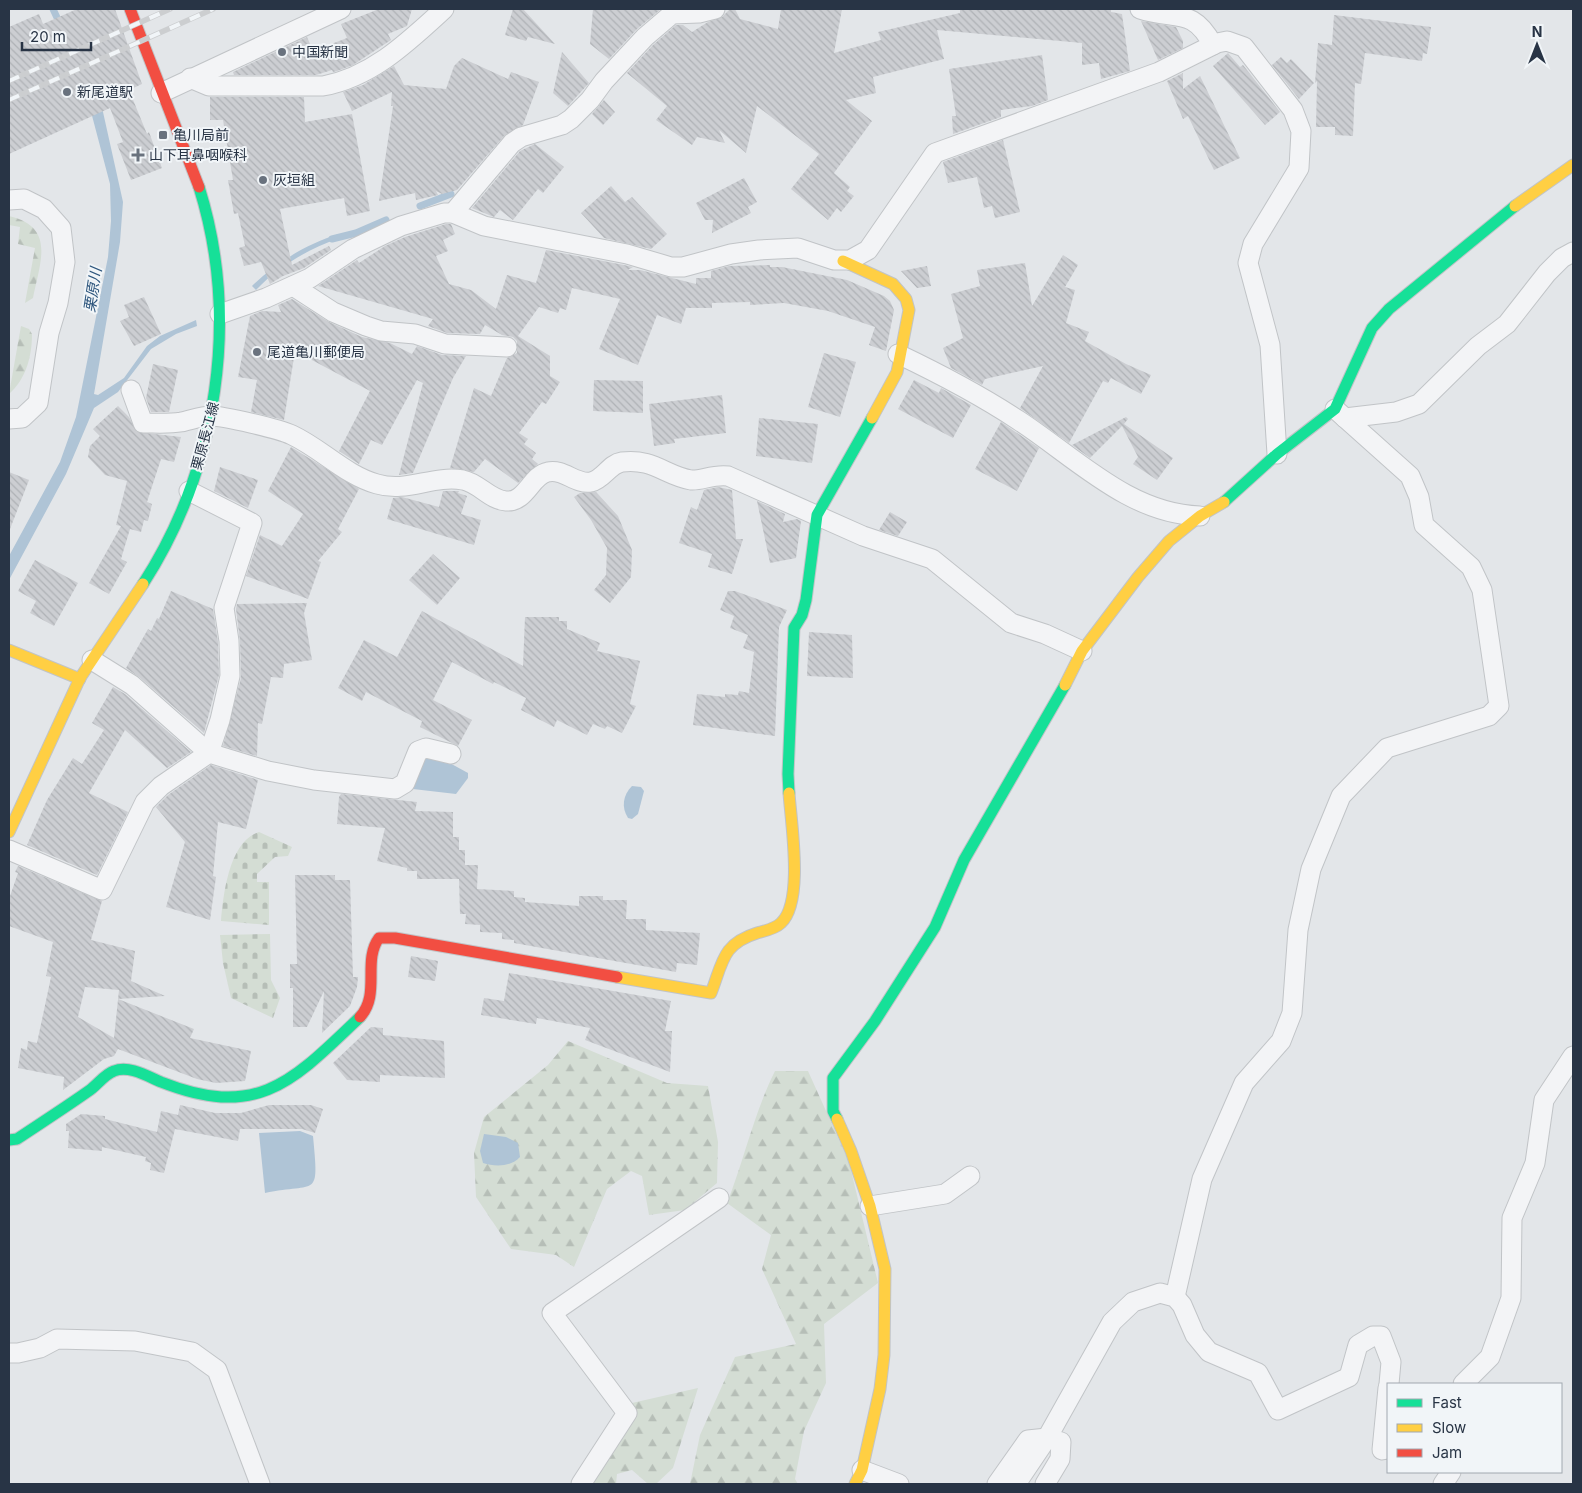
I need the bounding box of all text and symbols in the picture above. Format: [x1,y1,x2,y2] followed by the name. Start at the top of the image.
[22,20,91,52] scale bar
[1512,20,1562,70] north arrow
[1532,23,1542,40] text: N
[30,27,66,46] text: 20 m
[292,43,348,60] place label: 中国新聞
[276,46,288,58] marker: 中国新聞
[77,83,133,100] place label: 新尾道駅
[61,86,73,98] marker: 新尾道駅
[173,126,229,143] place label: 亀川局前
[157,129,169,141] marker: 亀川局前
[149,146,247,163] place label: 山下耳鼻咽喉科
[131,148,145,162] marker: 山下耳鼻咽喉科
[273,171,315,188] place label: 灰垣組
[257,174,269,186] marker: 灰垣組
[80,264,106,314] water label: 栗原川
[267,343,365,360] place label: 尾道亀川郵便局
[251,346,263,358] marker: 尾道亀川郵便局
[187,400,222,472] street label: 栗原長江線
[1387,1383,1562,1473] legend
[1432,1393,1462,1412] text: Fast
[1432,1418,1466,1437] text: Slow
[1432,1443,1462,1462] text: Jam

